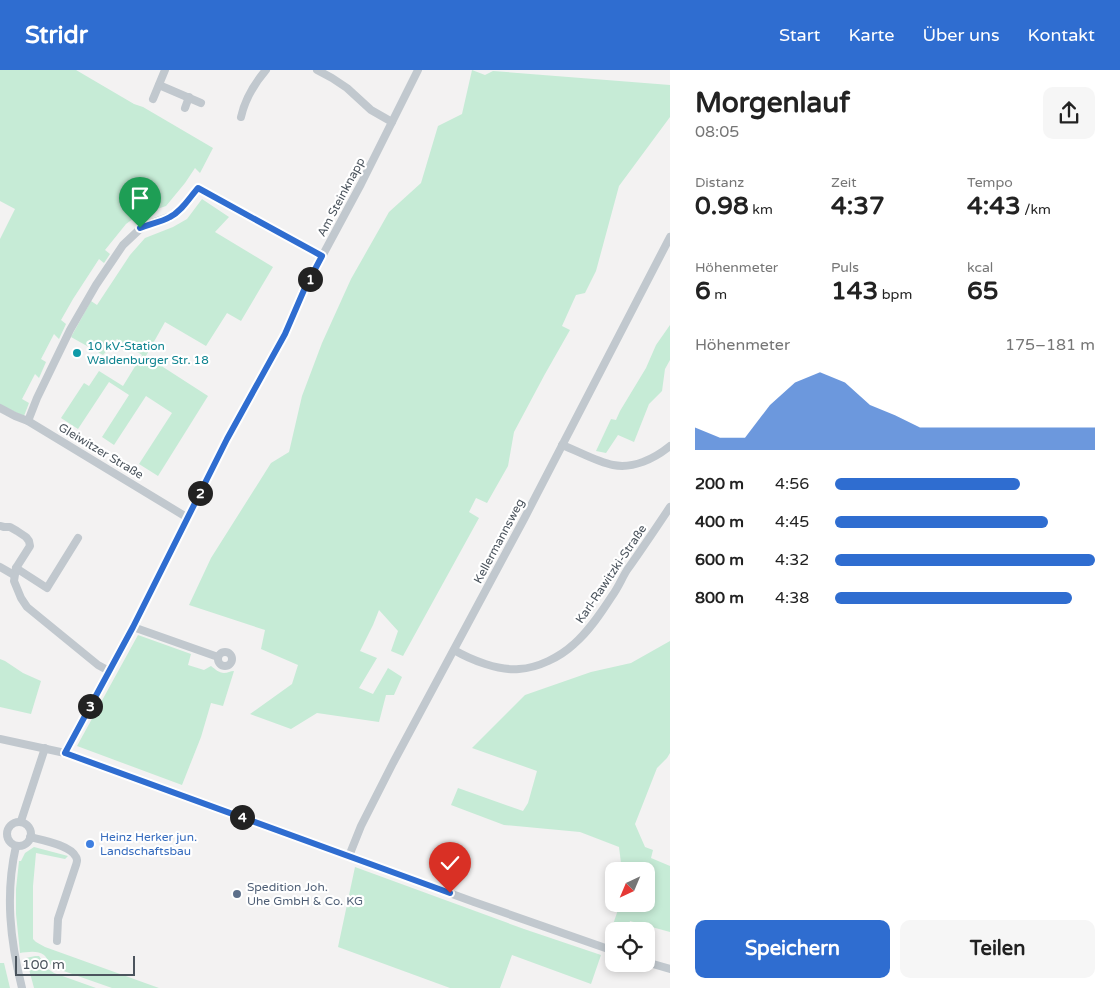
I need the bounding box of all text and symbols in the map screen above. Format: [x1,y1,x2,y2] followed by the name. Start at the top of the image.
[25,21,88,50] text: Stridr
[779,24,820,46] text: Start
[848,24,894,46] text: Karte
[922,24,1000,46] text: Über uns
[1028,24,1095,46] text: Kontakt
[695,86,850,120] text: Morgenlauf
[1043,87,1095,139] button: share
[695,122,739,142] text: 08:05
[314,155,368,239] street label: Am Steinknapp
[695,174,744,191] text: Distanz
[831,174,857,191] text: Zeit
[967,174,1013,191] text: Tempo
[119,177,161,228] pin
[126,184,154,212] icon: arrive
[695,191,749,221] text: 0.98
[831,191,885,221] text: 4:37
[967,191,1021,221] text: 4:43
[749,201,773,218] text: km
[1021,201,1051,218] text: /km
[695,259,778,276] text: Höhenmeter
[831,259,859,276] text: Puls
[967,259,993,276] text: kcal
[298,266,322,292] pin: 1
[306,271,315,288] text: 1
[695,276,711,306] text: 6
[831,276,878,306] text: 143
[967,276,998,306] text: 65
[711,286,727,303] text: m
[878,286,912,303] text: bpm
[695,335,790,355] text: Höhenmeter
[1005,335,1095,355] text: 175–181 m
[87,339,209,367] place label: 10 kV-Station Waldenburger Str. 18
[71,347,83,359] marker: 10 kV-Station Waldenburger Str. 18
[56,420,146,482] street label: Gleiwitzer Straße
[695,474,744,494] text: 200 m
[775,474,809,494] text: 4:56
[188,480,212,506] pin: 2
[196,485,205,502] text: 2
[471,496,527,586] street label: Kellermannsweg
[695,512,744,532] text: 400 m
[775,512,809,532] text: 4:45
[573,522,649,626] street label: Karl-Rawitzki-Straße
[695,550,744,570] text: 600 m
[775,550,809,570] text: 4:32
[695,588,744,608] text: 800 m
[775,588,809,608] text: 4:38
[78,694,102,718] pin: 3
[86,698,95,715] text: 3
[230,804,254,830] pin: 4
[238,809,247,826] text: 4
[100,830,197,858] place label: Heinz Herker jun. Landschaftsbau
[84,838,96,850] marker: Heinz Herker jun. Landschaftsbau
[429,842,471,893] pin
[436,849,464,877] icon: check
[605,862,655,912] north arrow
[605,862,655,972] map controls
[247,880,363,908] place label: Spedition Joh. Uhe GmbH & Co. KG
[231,888,243,900] marker: Spedition Joh. Uhe GmbH & Co. KG
[695,920,890,978] button: Speichern
[900,920,1095,978] button: Teilen
[605,922,655,972] button: locate
[15,953,135,976] scale bar
[22,956,65,973] text: 100 m

